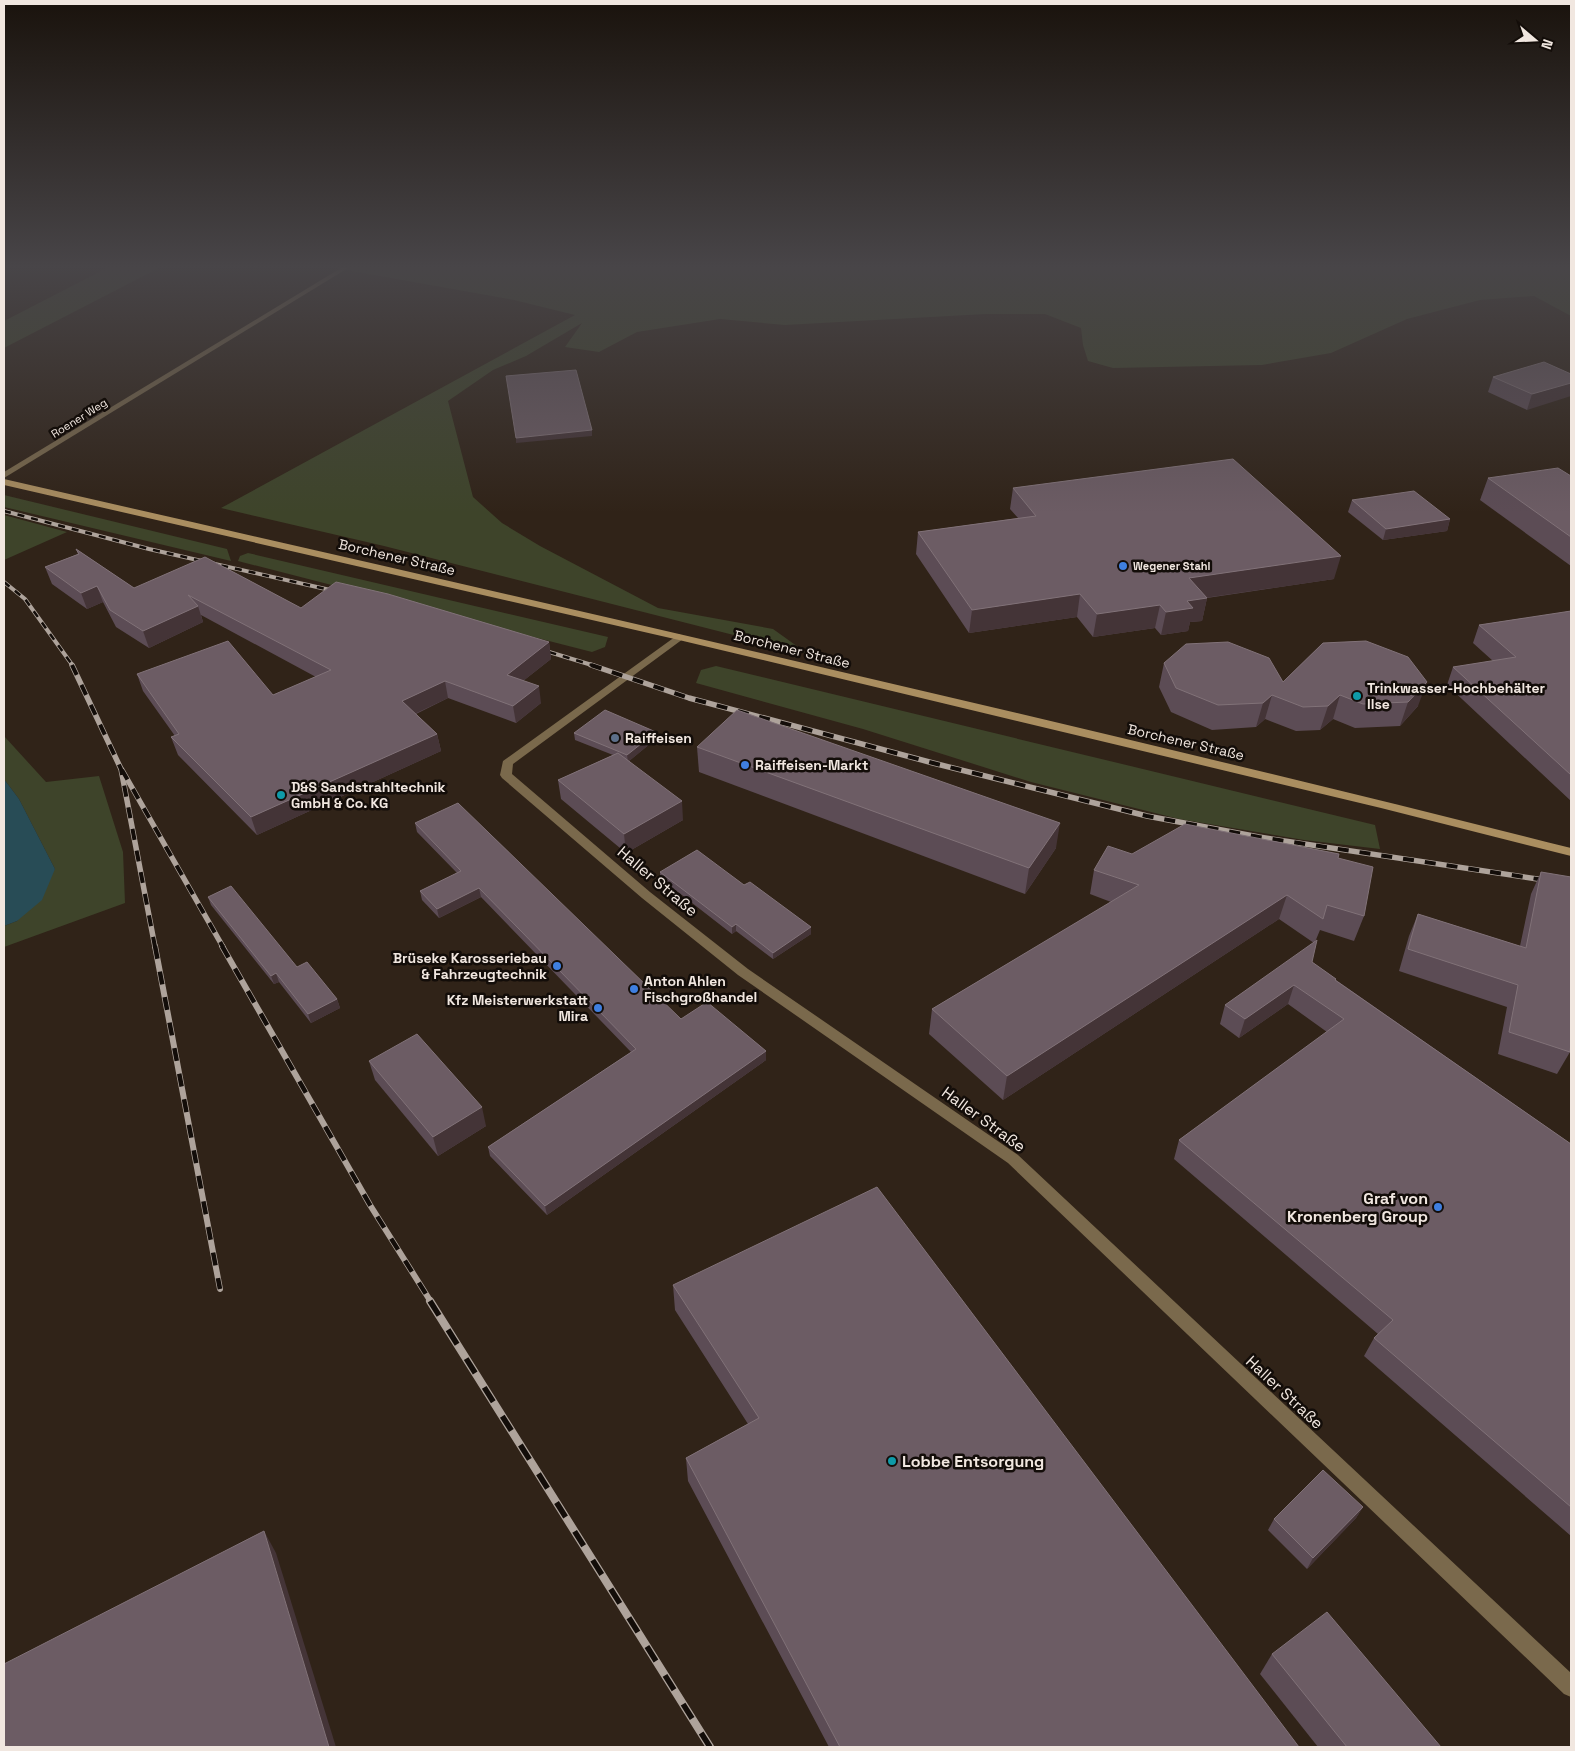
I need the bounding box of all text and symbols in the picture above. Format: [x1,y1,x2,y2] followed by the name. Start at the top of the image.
[1510,15,1560,65] north arrow
[1537,37,1557,52] text: N
[48,395,110,441] street label: Roener Weg
[337,535,457,579] street label: Borchener Straße
[1133,559,1211,573] place label: Wegener Stahl
[1117,560,1129,572] marker: Wegener Stahl
[732,626,852,672] street label: Borchener Straße
[1367,679,1545,713] place label: Trinkwasser-Hochbehälter Ilse
[1351,690,1363,702] marker: Trinkwasser-Hochbehälter Ilse
[1126,720,1246,764] street label: Borchener Straße
[625,729,692,747] place label: Raiffeisen
[609,732,621,744] marker: Raiffeisen
[755,756,868,774] place label: Raiffeisen-Markt
[739,759,751,771] marker: Raiffeisen-Markt
[291,778,446,812] place label: D&S Sandstrahltechnik GmbH & Co. KG
[275,789,287,801] marker: D&S Sandstrahltechnik GmbH & Co. KG
[613,842,702,921] street label: Haller Straße
[393,949,547,983] place label: Brüseke Karosseriebau & Fahrzeugtechnik
[551,960,563,972] marker: Brüseke Karosseriebau & Fahrzeugtechnik
[644,972,757,1006] place label: Anton Ahlen Fischgroßhandel
[628,983,640,995] marker: Anton Ahlen Fischgroßhandel
[447,991,588,1025] place label: Kfz Meisterwerkstatt Mira
[592,1002,604,1014] marker: Kfz Meisterwerkstatt Mira
[938,1082,1030,1157] street label: Haller Straße
[1287,1188,1428,1227] place label: Graf von Kronenberg Group
[1432,1201,1444,1213] marker: Graf von Kronenberg Group
[1241,1351,1328,1434] street label: Haller Straße
[902,1451,1044,1472] place label: Lobbe Entsorgung
[886,1455,898,1467] marker: Lobbe Entsorgung

